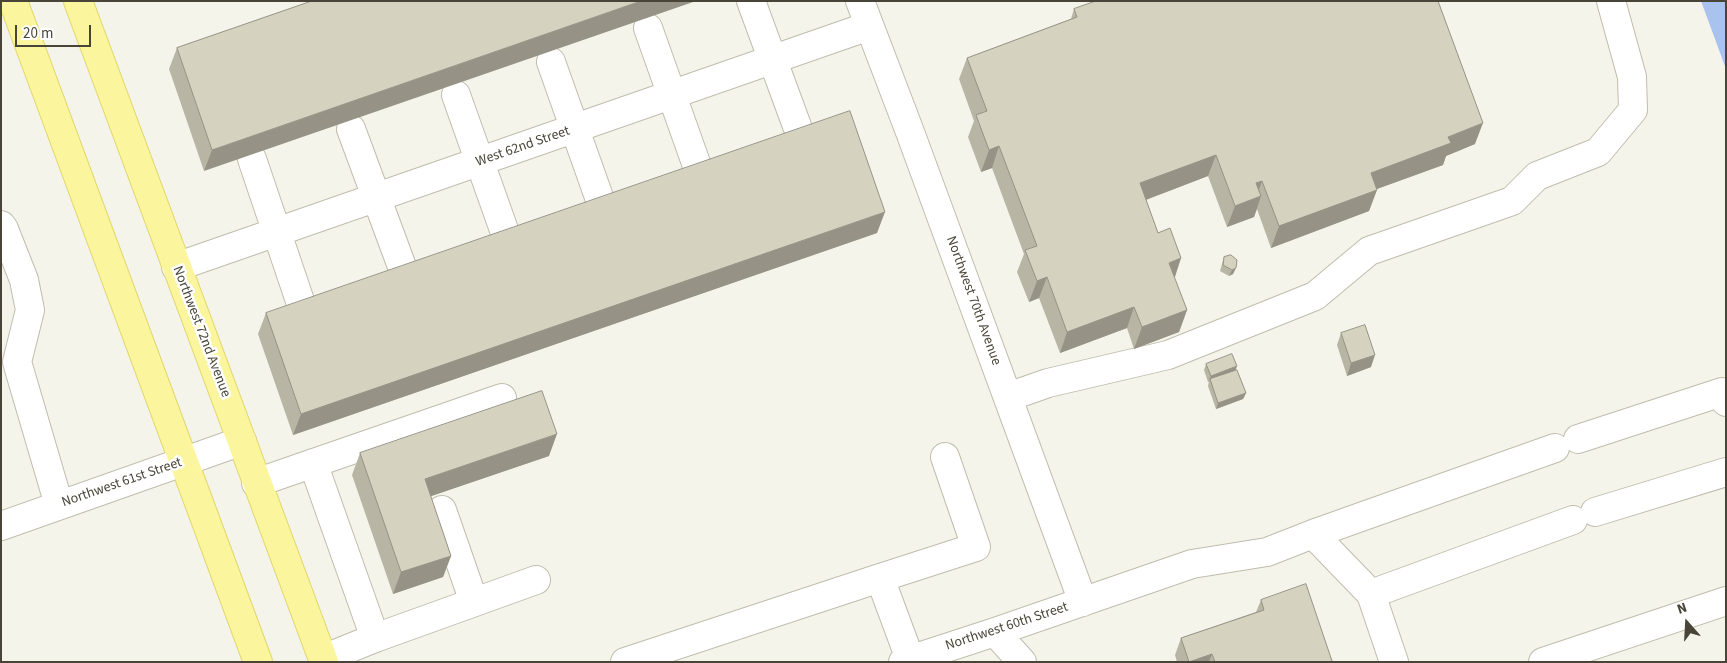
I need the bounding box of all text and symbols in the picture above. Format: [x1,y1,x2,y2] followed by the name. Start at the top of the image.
[18,15,94,47] scale bar
[23,23,53,44] text: 20 m
[474,123,572,171] street label: West 62nd Street
[942,234,1004,368] street label: Northwest 70th Avenue
[168,264,234,400] street label: Northwest 72nd Avenue
[60,455,184,511] street label: Northwest 61st Street
[1662,598,1712,648] north arrow
[1674,598,1690,620] text: N
[944,599,1070,655] street label: Northwest 60th Street

